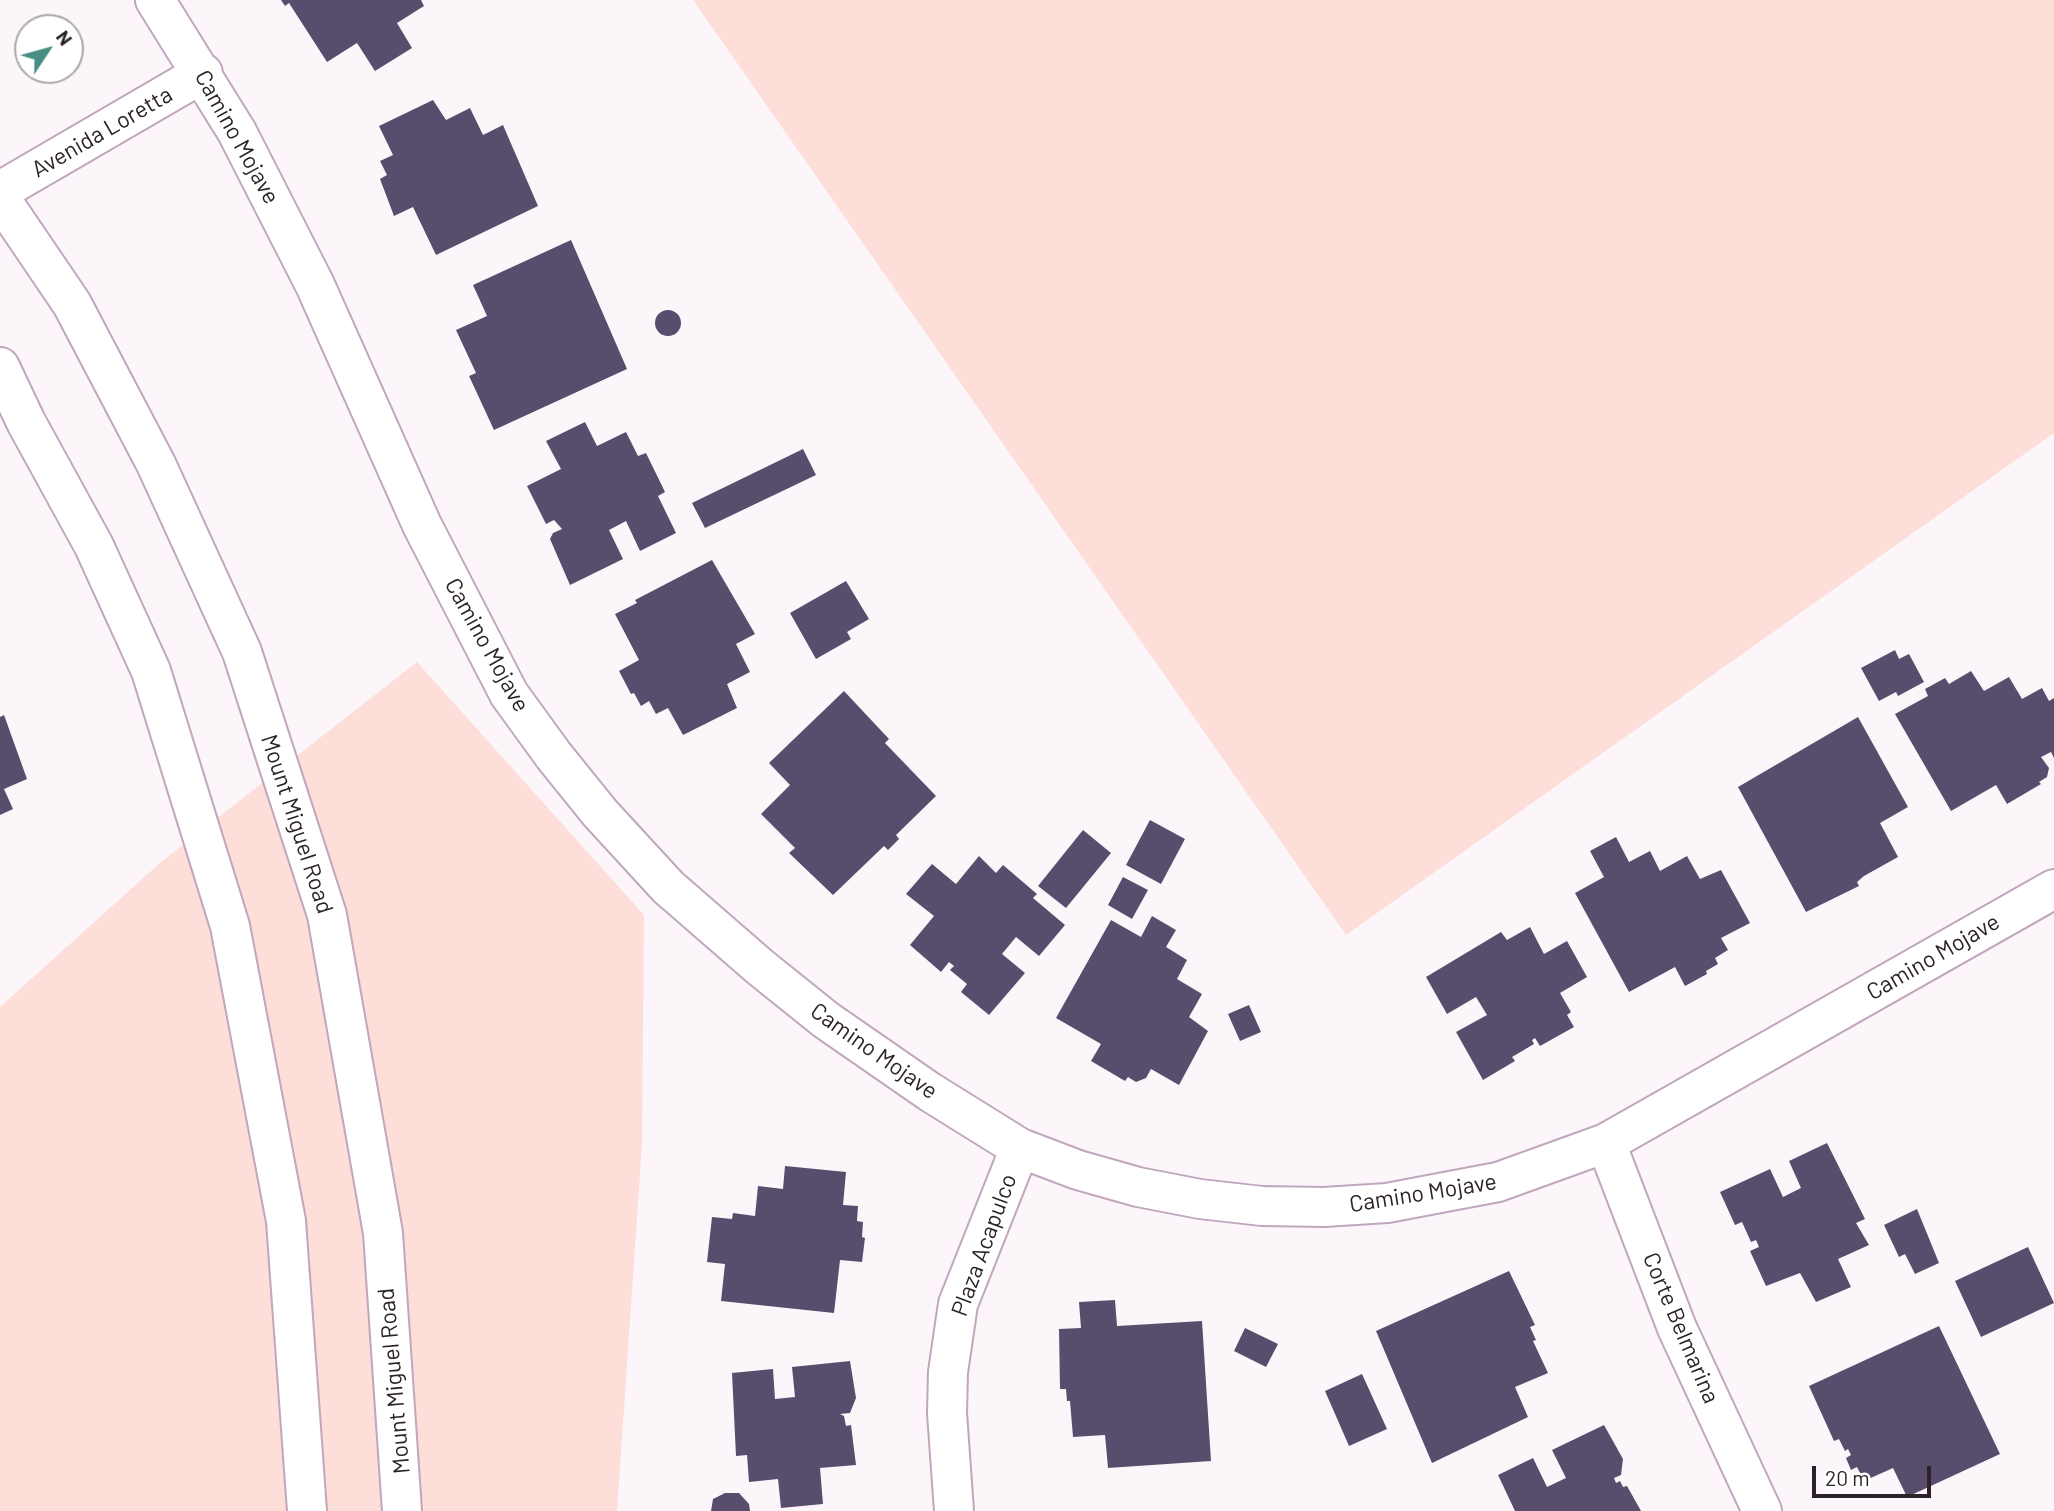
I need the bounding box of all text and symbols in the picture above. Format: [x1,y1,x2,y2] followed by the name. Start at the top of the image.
[14,14,84,84] north arrow
[52,26,78,49] text: N
[189,65,285,209] street label: Camino Mojave
[27,81,177,183] street label: Avenida Loretta
[439,573,535,717] street label: Camino Mojave
[255,731,339,917] street label: Mount Miguel Road
[1862,908,2004,1006] street label: Camino Mojave
[805,997,943,1105] street label: Camino Mojave
[1347,1168,1499,1218] street label: Camino Mojave
[945,1170,1023,1320] street label: Plaza Acapulco
[1637,1248,1725,1408] street label: Corte Belmarina
[372,1287,416,1475] street label: Mount Miguel Road
[1816,1452,1935,1496] scale bar
[1825,1465,1870,1490] text: 20 m

